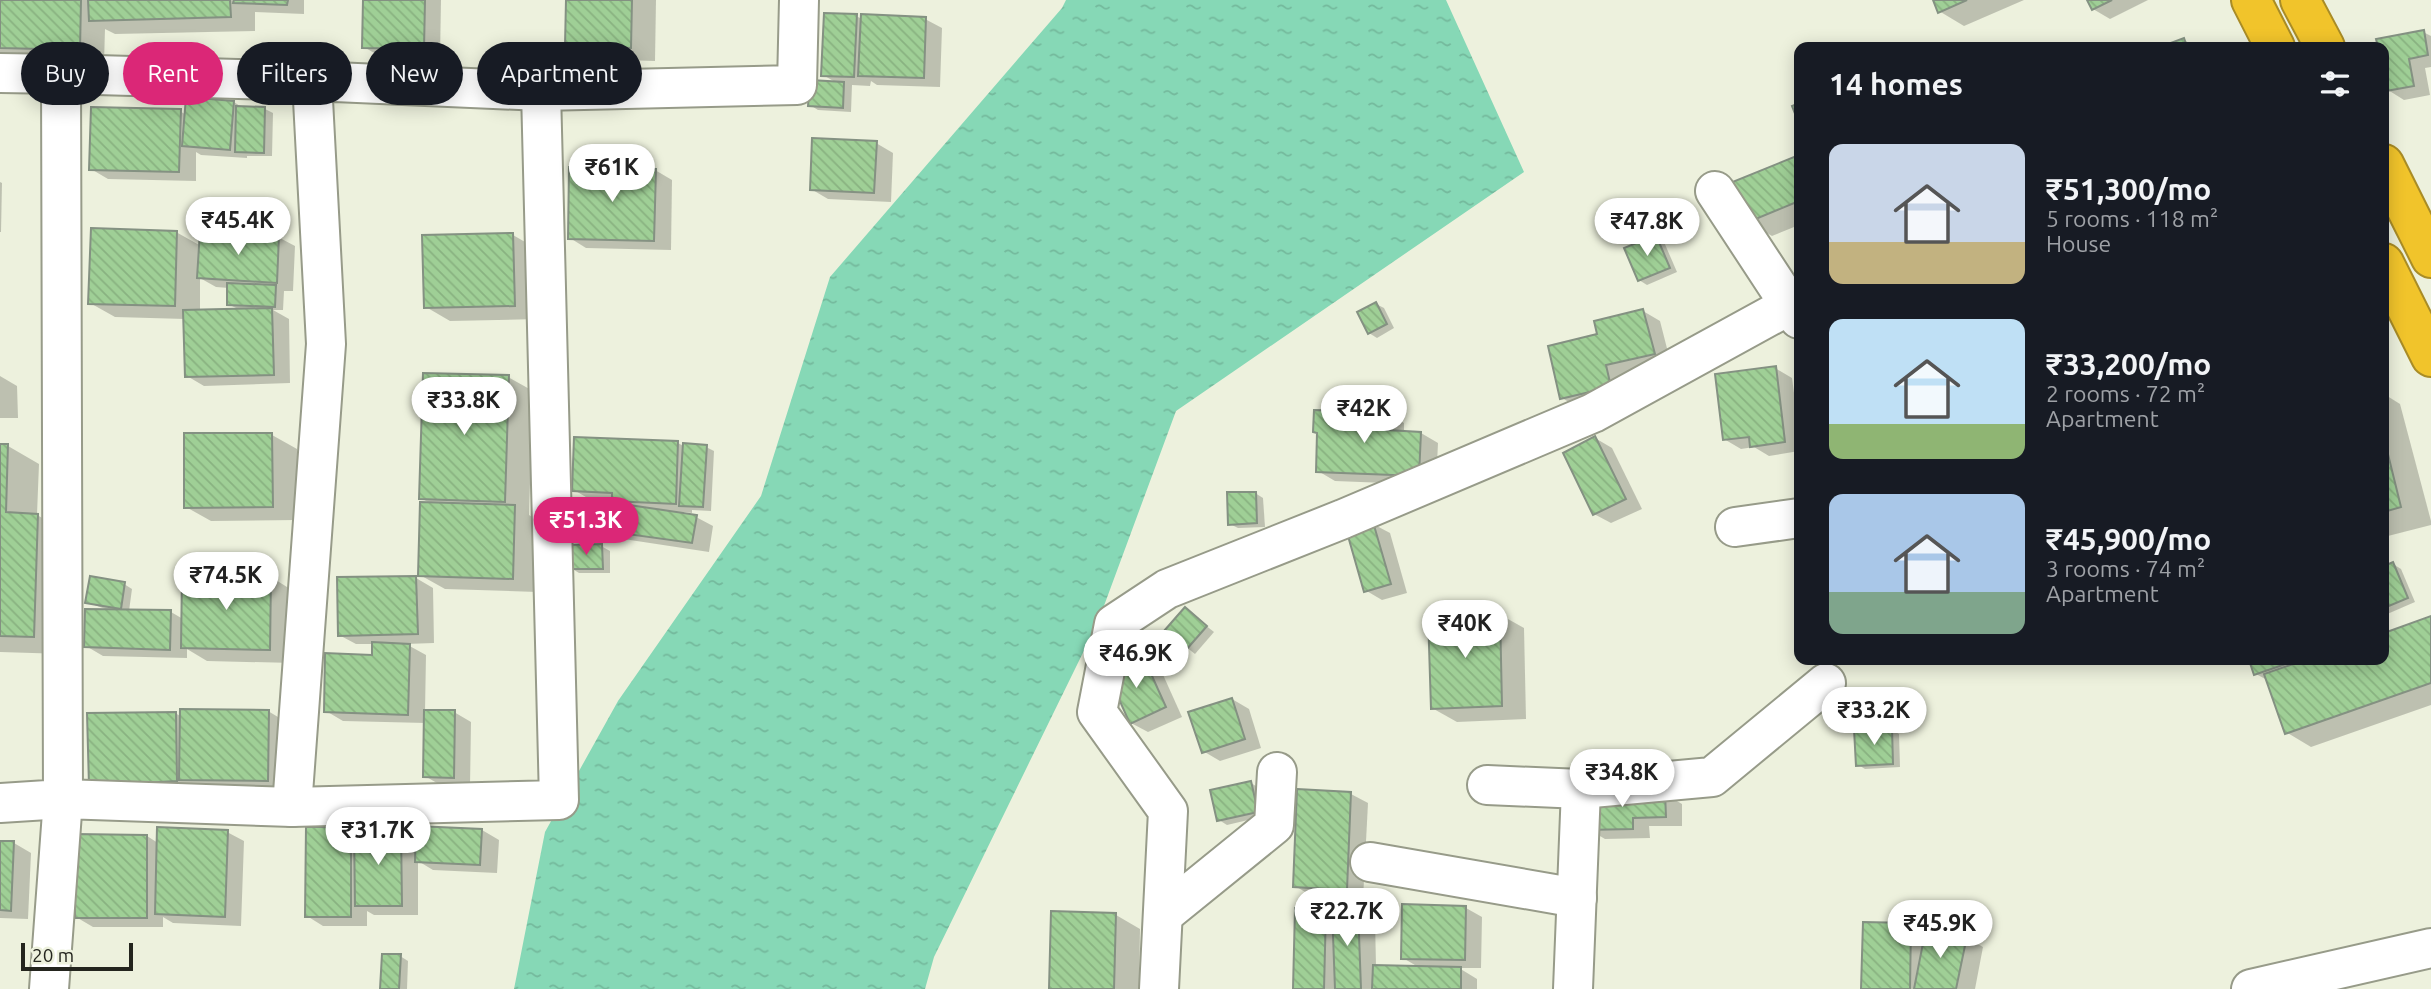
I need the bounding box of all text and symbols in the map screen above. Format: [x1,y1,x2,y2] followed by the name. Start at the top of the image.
[21,42,109,105] chip: Buy
[123,42,223,105] chip: Rent
[237,42,352,105] chip: Filters
[366,42,463,105] chip: New
[477,42,642,105] chip: Apartment
[2316,65,2354,103] icon: filters
[1829,67,1963,101] text: 14 homes
[571,144,653,204] pin: ₹61K
[585,154,639,179] text: ₹61K
[1885,172,1969,256] icon: home
[2046,172,2211,206] text: ₹51,300/mo
[181,198,295,257] pin: ₹45.4K
[1590,198,1704,258] pin: ₹47.8K
[2046,206,2218,231] text: 5 rooms · 118 m²
[202,207,274,232] text: ₹45.4K
[1611,208,1683,233] text: ₹47.8K
[2046,231,2111,256] text: House
[1885,347,1969,431] icon: home
[2046,347,2211,381] text: ₹33,200/mo
[407,378,521,437] pin: ₹33.8K
[2046,381,2205,406] text: 2 rooms · 72 m²
[1323,386,1405,445] pin: ₹42K
[428,387,500,412] text: ₹33.8K
[1337,395,1391,420] text: ₹42K
[2046,406,2159,431] text: Apartment
[529,498,643,557] pin: ₹51.3K
[550,507,622,532] text: ₹51.3K
[1885,522,1969,606] icon: home
[2046,522,2211,556] text: ₹45,900/mo
[169,552,283,612] pin: ₹74.5K
[2046,556,2205,581] text: 3 rooms · 74 m²
[190,562,262,587] text: ₹74.5K
[2046,581,2159,606] text: Apartment
[1424,600,1506,660] pin: ₹40K
[1438,610,1492,635] text: ₹40K
[1079,630,1193,690] pin: ₹46.9K
[1100,640,1172,665] text: ₹46.9K
[1817,688,1931,747] pin: ₹33.2K
[1838,697,1910,722] text: ₹33.2K
[1565,750,1679,809] pin: ₹34.8K
[1586,759,1658,784] text: ₹34.8K
[321,808,435,867] pin: ₹31.7K
[342,817,414,842] text: ₹31.7K
[1290,888,1404,948] pin: ₹22.7K
[1311,898,1383,923] text: ₹22.7K
[1883,900,1997,960] pin: ₹45.9K
[1904,910,1976,935] text: ₹45.9K
[21,940,133,972] scale bar
[32,944,74,966] text: 20 m

